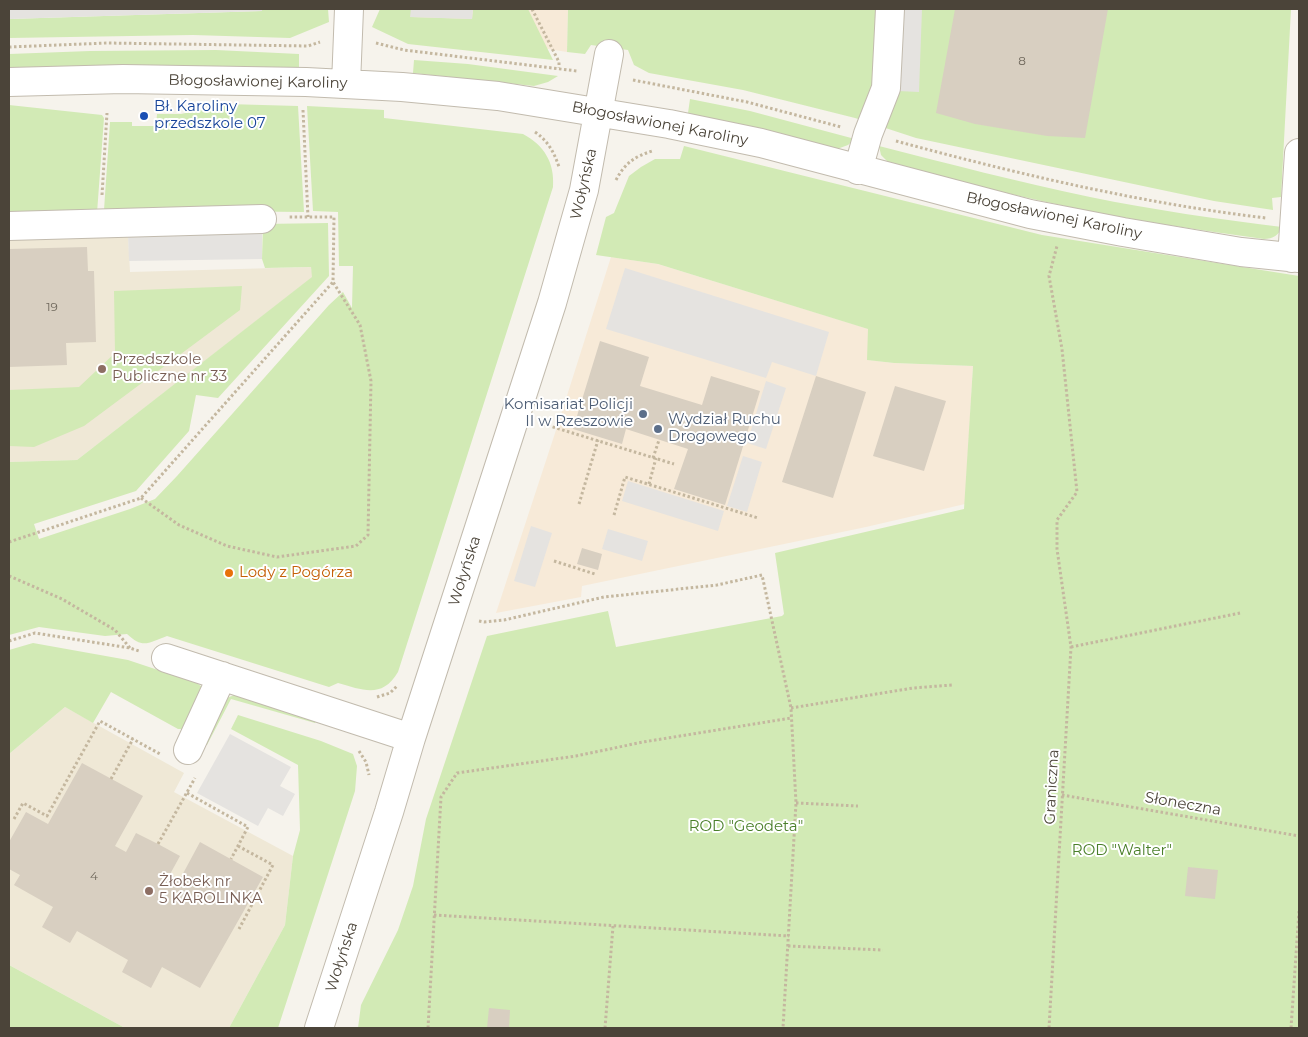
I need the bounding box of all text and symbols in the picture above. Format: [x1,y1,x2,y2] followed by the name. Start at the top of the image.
[1018,54,1026,68] house number: 8
[168,71,348,93] street label: Błogosławionej Karoliny
[154,98,266,133] place label: Bł. Karoliny przedszkole 07
[570,98,750,150] street label: Błogosławionej Karoliny
[138,110,150,122] marker: Bł. Karoliny przedszkole 07
[567,147,601,221] street label: Wołyńska
[965,189,1143,243] street label: Błogosławionej Karoliny
[46,300,58,314] house number: 19
[112,351,227,386] place label: Przedszkole Publiczne nr 33
[96,363,108,375] marker: Przedszkole Publiczne nr 33
[504,396,633,431] place label: Komisariat Policji II w Rzeszowie
[637,408,649,420] marker: Komisariat Policji II w Rzeszowie
[668,411,781,446] place label: Wydział Ruchu Drogowego
[652,423,664,435] marker: Wydział Ruchu Drogowego
[445,534,485,608] street label: Wołyńska
[239,564,353,582] place label: Lody z Pogórza
[223,567,235,579] marker: Lody z Pogórza
[1041,749,1063,825] street label: Graniczna
[1144,788,1222,820] street label: Słoneczna
[689,818,803,836] park label: ROD "Geodeta"
[1072,842,1172,860] park label: ROD "Walter"
[90,869,98,883] house number: 4
[159,873,262,908] place label: Żłobek nr 5 KAROLINKA
[143,885,155,897] marker: Żłobek nr 5 KAROLINKA
[322,920,362,994] street label: Wołyńska

